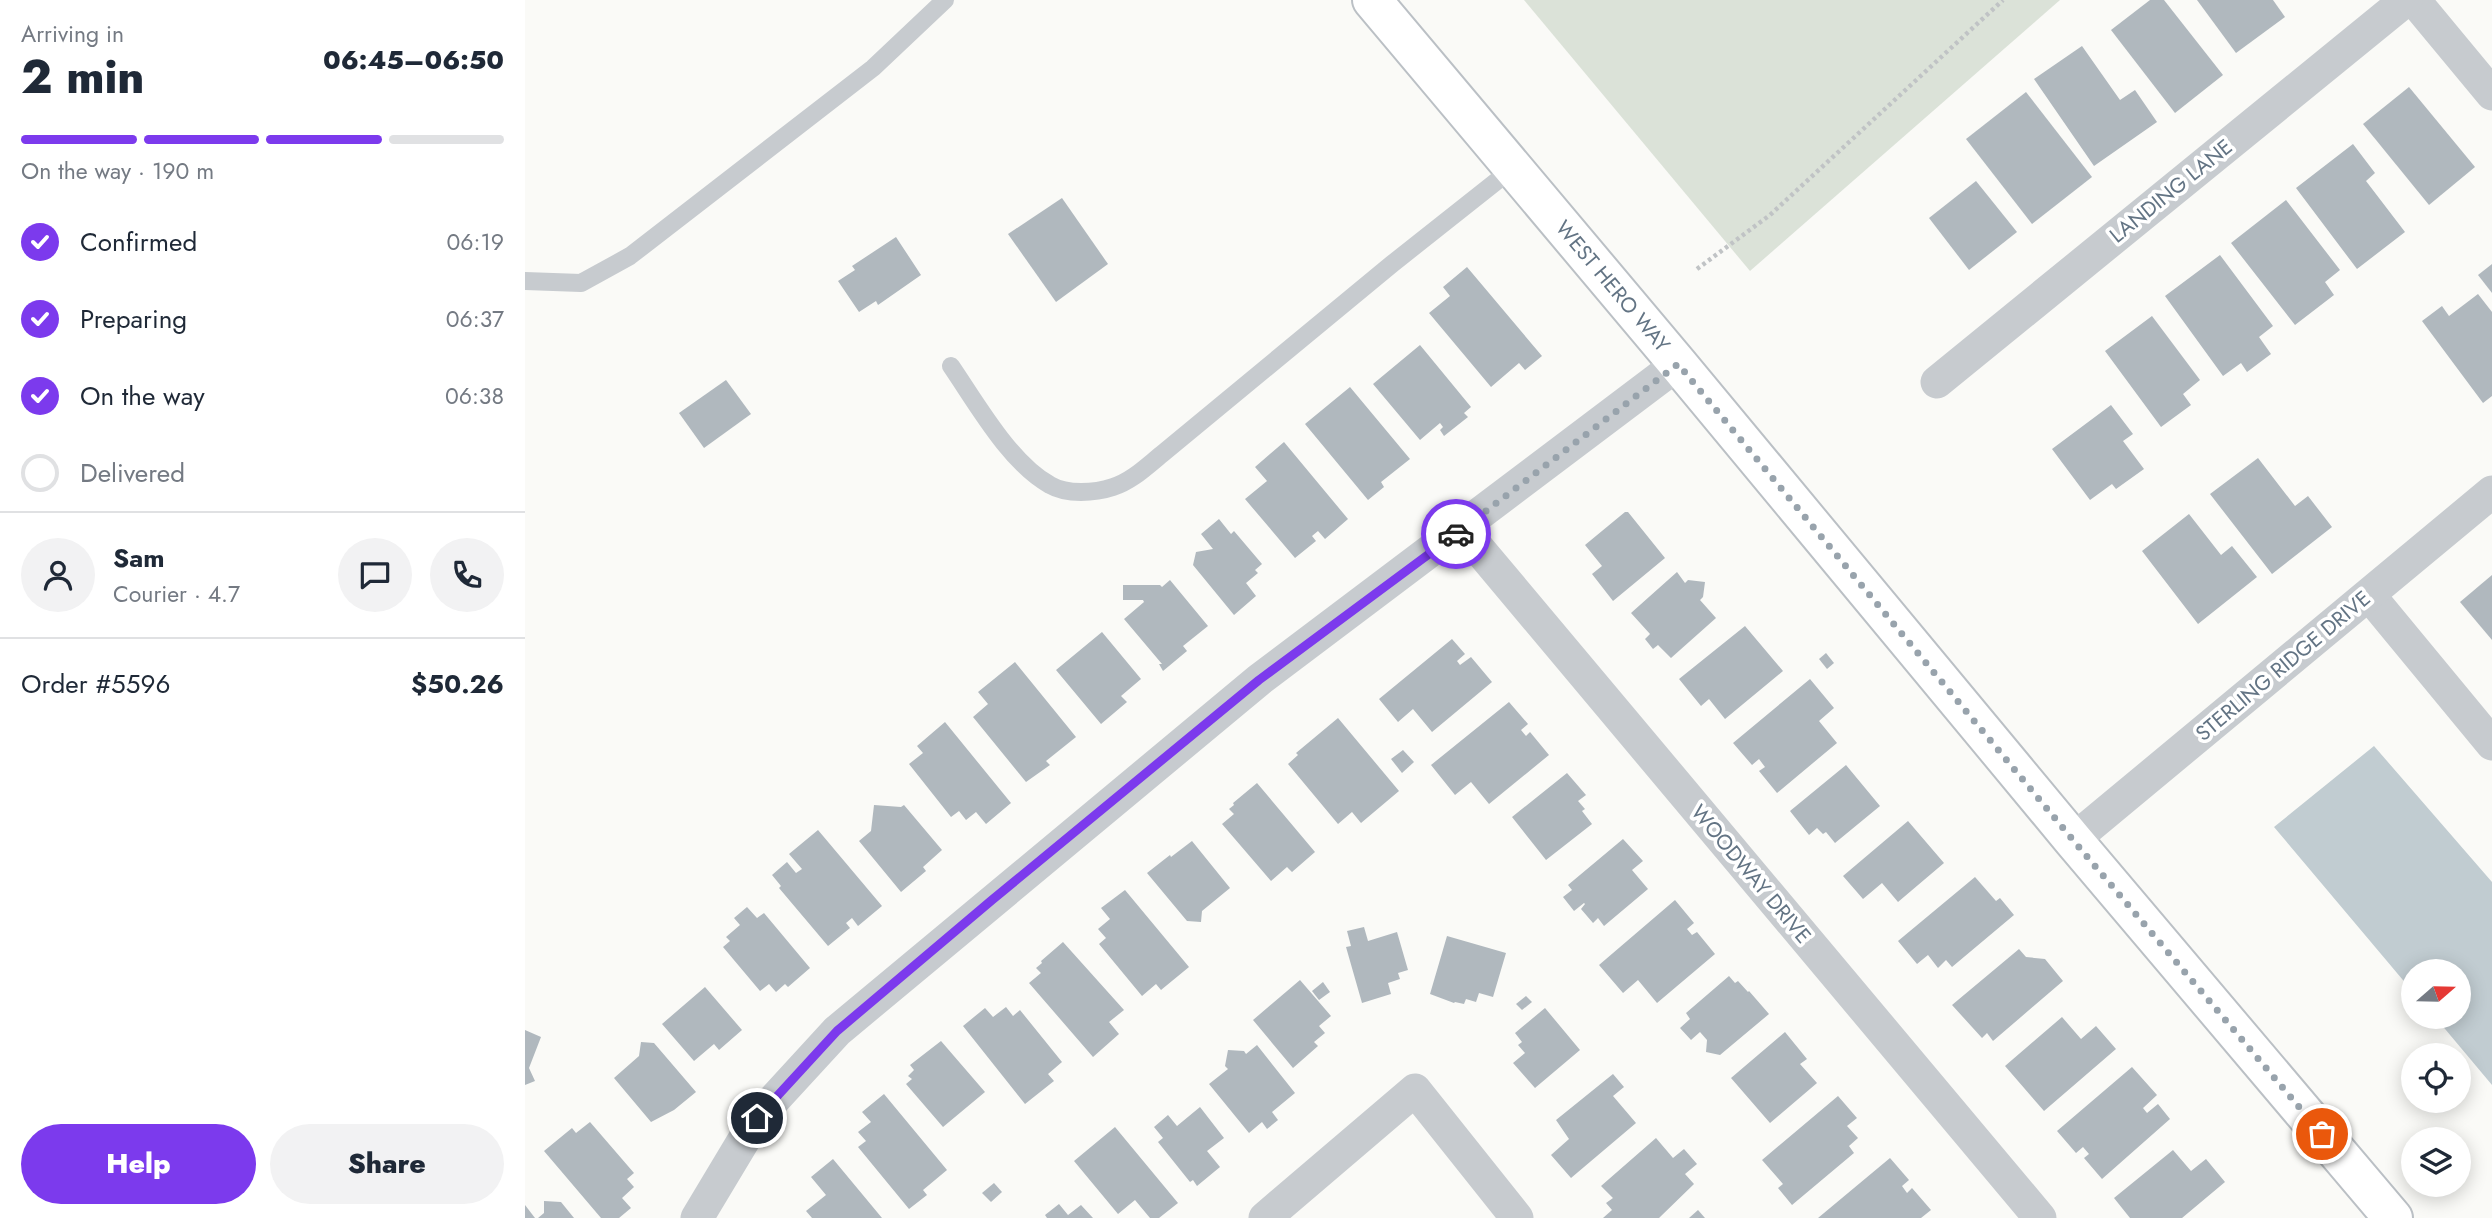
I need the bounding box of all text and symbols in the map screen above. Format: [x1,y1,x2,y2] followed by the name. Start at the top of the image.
[21,17,124,51] text: Arriving in
[323,41,504,79] text: 06:45–06:50
[21,44,145,110] text: 2 min
[2103,132,2239,250] street label: LANDING LANE
[21,154,214,188] text: On the way · 190 m
[1548,214,1677,359] street label: WEST HERO WAY
[21,223,59,261] icon: check
[80,223,197,261] text: Confirmed
[446,225,504,259] text: 06:19
[21,300,59,338] icon: check
[80,300,187,338] text: Preparing
[446,302,504,336] text: 06:37
[21,377,59,415] icon: check
[80,377,205,415] text: On the way
[445,379,504,413] text: 06:38
[80,454,185,492] text: Delivered
[1421,499,1491,569] courier
[1437,515,1475,553] icon: car
[21,538,95,612] button: person
[338,538,412,612] button: chat
[430,538,504,612] button: phone
[113,539,165,577] text: Sam
[113,577,240,611] text: Courier · 4.7
[2189,584,2377,748] street label: STERLING RIDGE DRIVE
[21,665,170,703] text: Order #5596
[411,665,504,703] text: $50.26
[1684,798,1818,950] street label: WOODWAY DRIVE
[2401,959,2471,1029] north arrow
[2401,959,2471,1197] map controls
[2401,1043,2471,1113] button: locate
[727,1088,787,1148] pin
[738,1099,776,1137] icon: home
[2292,1104,2352,1164] pin
[2303,1115,2341,1153] icon: bag
[21,1124,256,1204] button: Help
[270,1124,504,1204] button: Share
[2401,1127,2471,1197] button: layers

